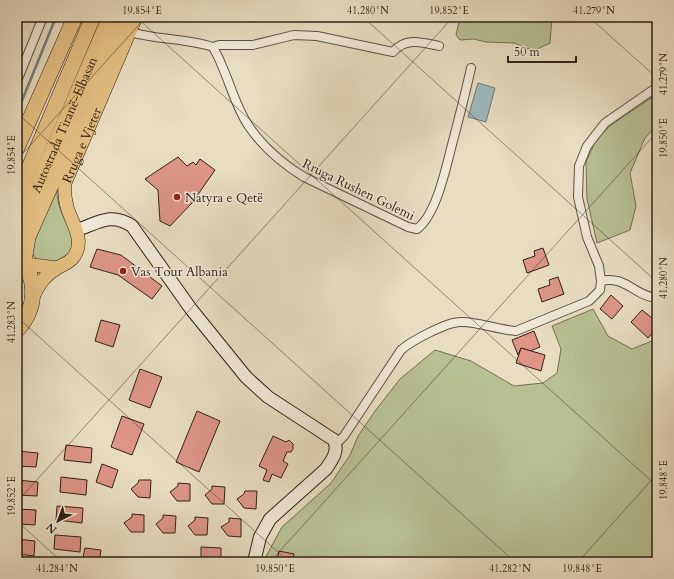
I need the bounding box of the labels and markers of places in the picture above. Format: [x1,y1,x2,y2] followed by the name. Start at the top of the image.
[185,189,263,207] place label: Natyra e Qetë
[172,192,182,202] marker: Natyra e Qetë
[131,263,228,281] place label: Vas Tour Albania
[118,266,128,276] marker: Vas Tour Albania

